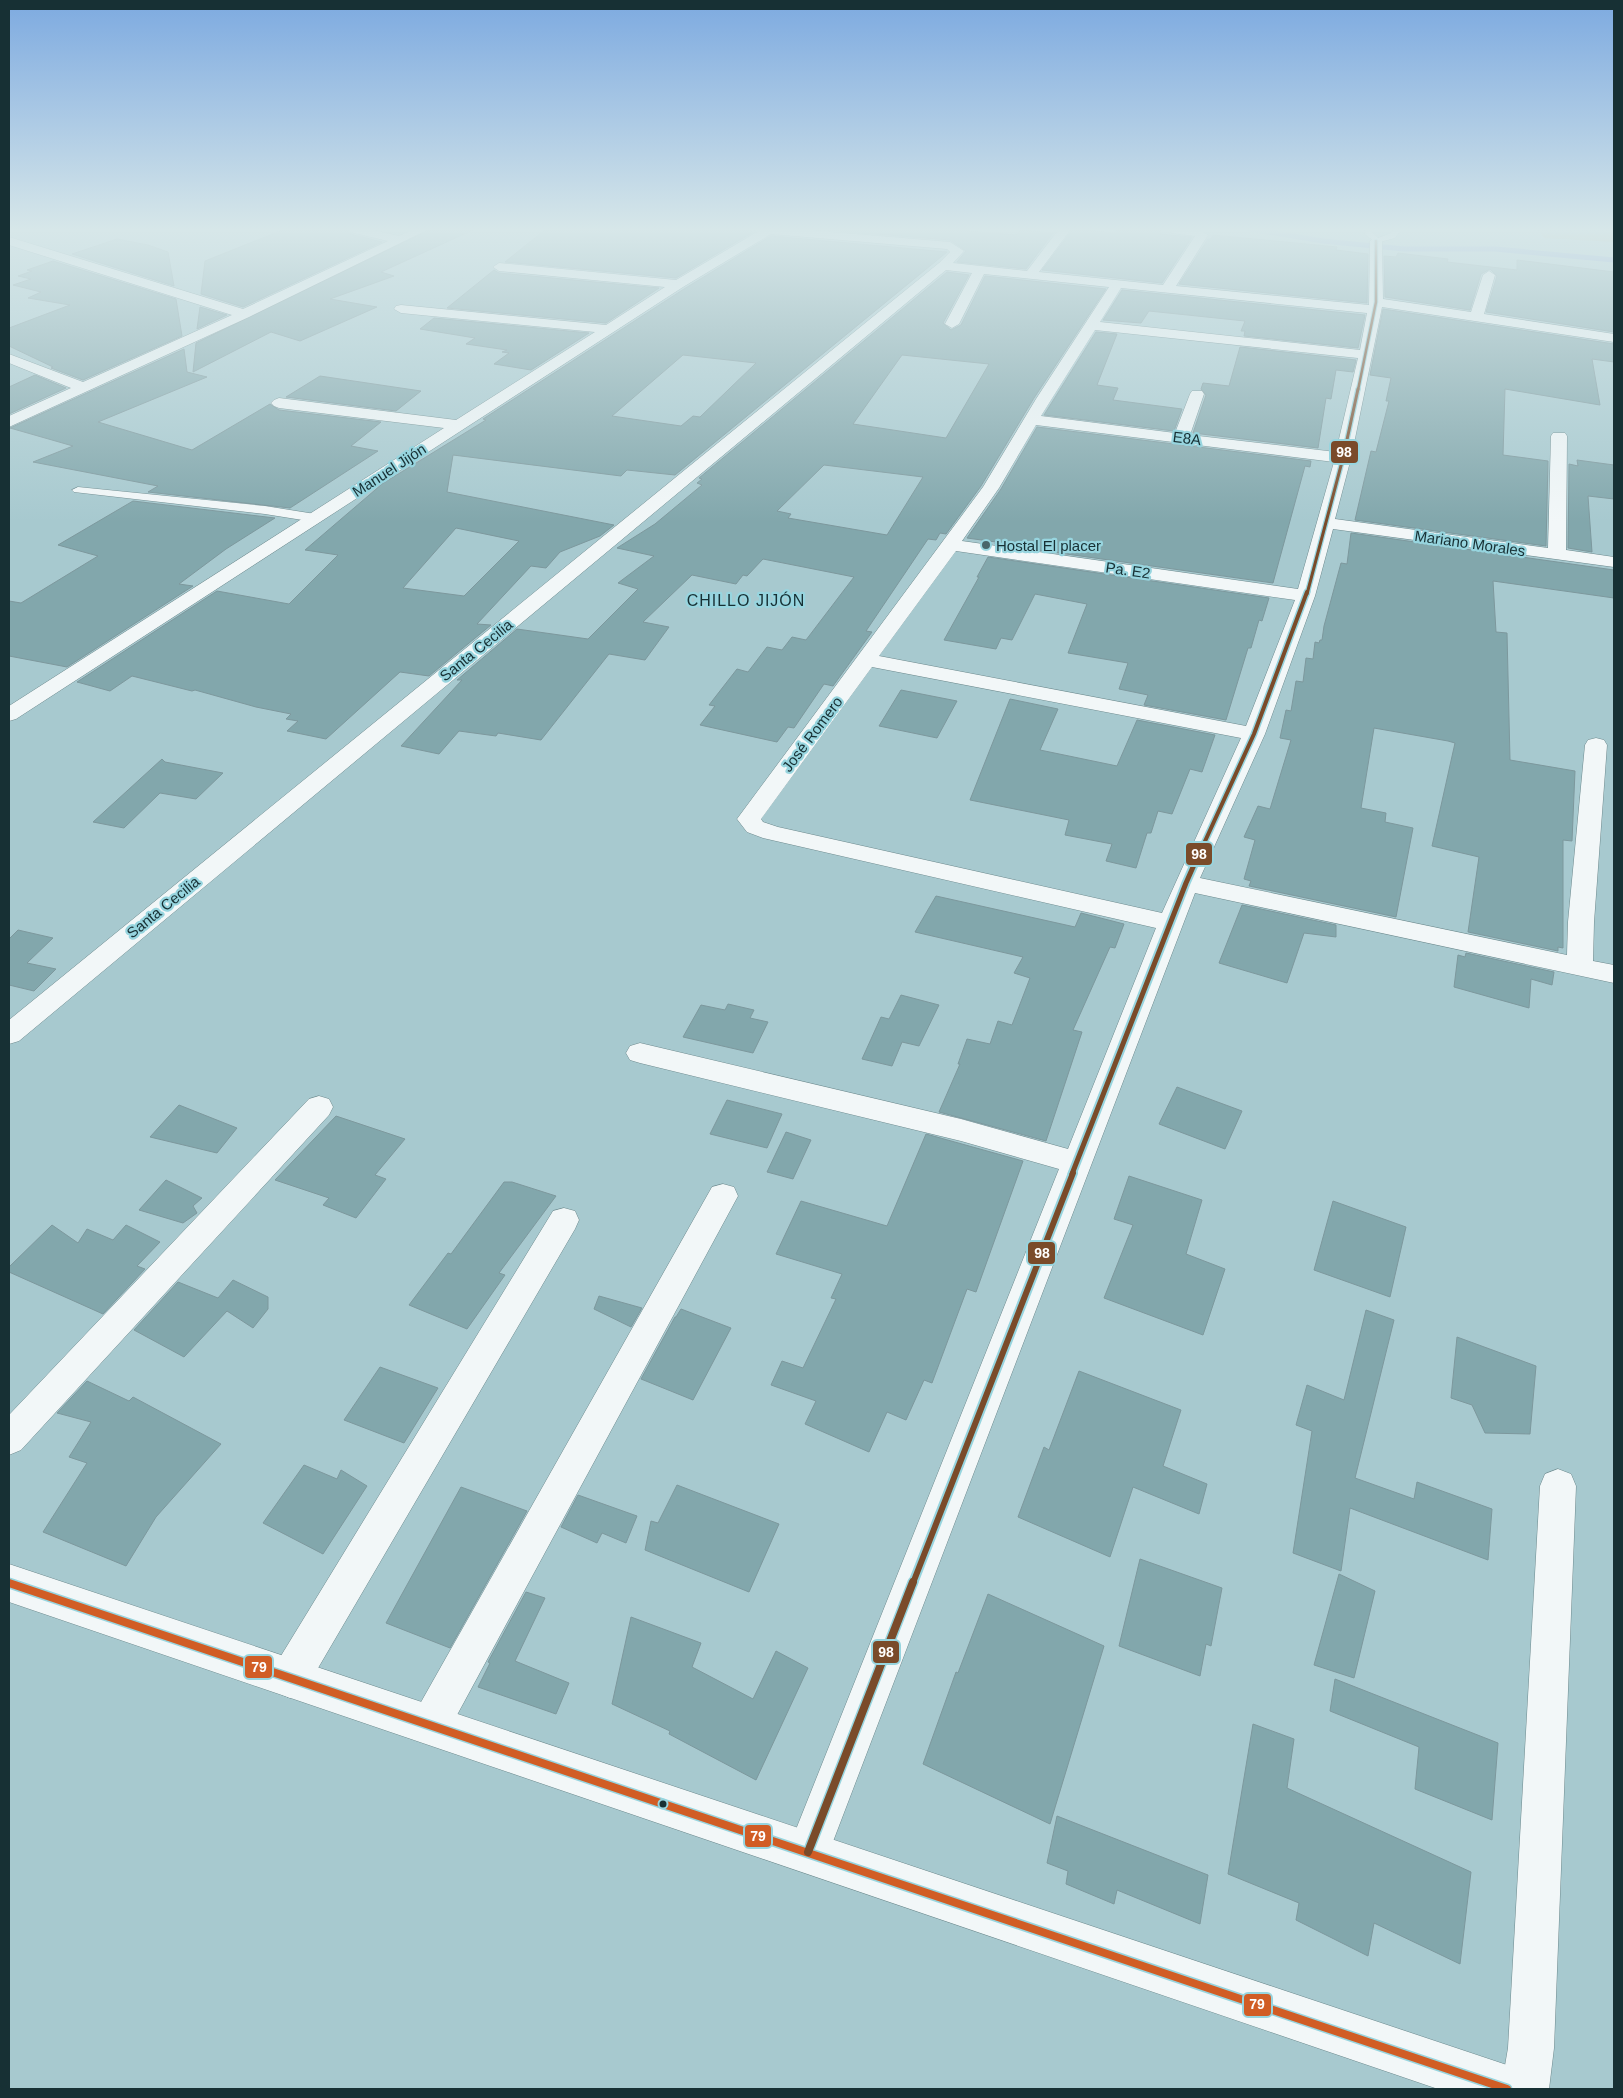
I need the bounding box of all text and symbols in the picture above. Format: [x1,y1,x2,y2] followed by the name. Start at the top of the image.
[1172,428,1202,448] street label: E8A
[349,440,429,500] street label: Manuel Jijón
[1330,440,1359,464] line badge: 98
[1336,444,1352,460] text: 98
[1414,527,1526,559] street label: Mariano Morales
[996,537,1101,554] place label: Hostal El placer
[980,539,992,551] marker: Hostal El placer
[1105,558,1151,582] street label: Pa. E2
[687,591,805,609] district label: CHILLO JIJÓN
[436,615,516,684] street label: Santa Cecilia
[778,693,846,775] street label: José Romero
[1185,842,1213,866] line badge: 98
[1191,846,1207,862] text: 98
[123,872,203,941] street label: Santa Cecilia
[1027,1241,1056,1265] line badge: 98
[1034,1245,1050,1261] text: 98
[872,1640,900,1664] line badge: 98
[878,1644,894,1660] text: 98
[244,1655,273,1679] line badge: 79
[251,1659,267,1675] text: 79
[658,1799,668,1809] unlabelled marker
[744,1824,772,1848] line badge: 79
[750,1828,766,1844] text: 79
[1243,1993,1272,2017] line badge: 79
[1249,1996,1265,2012] text: 79

